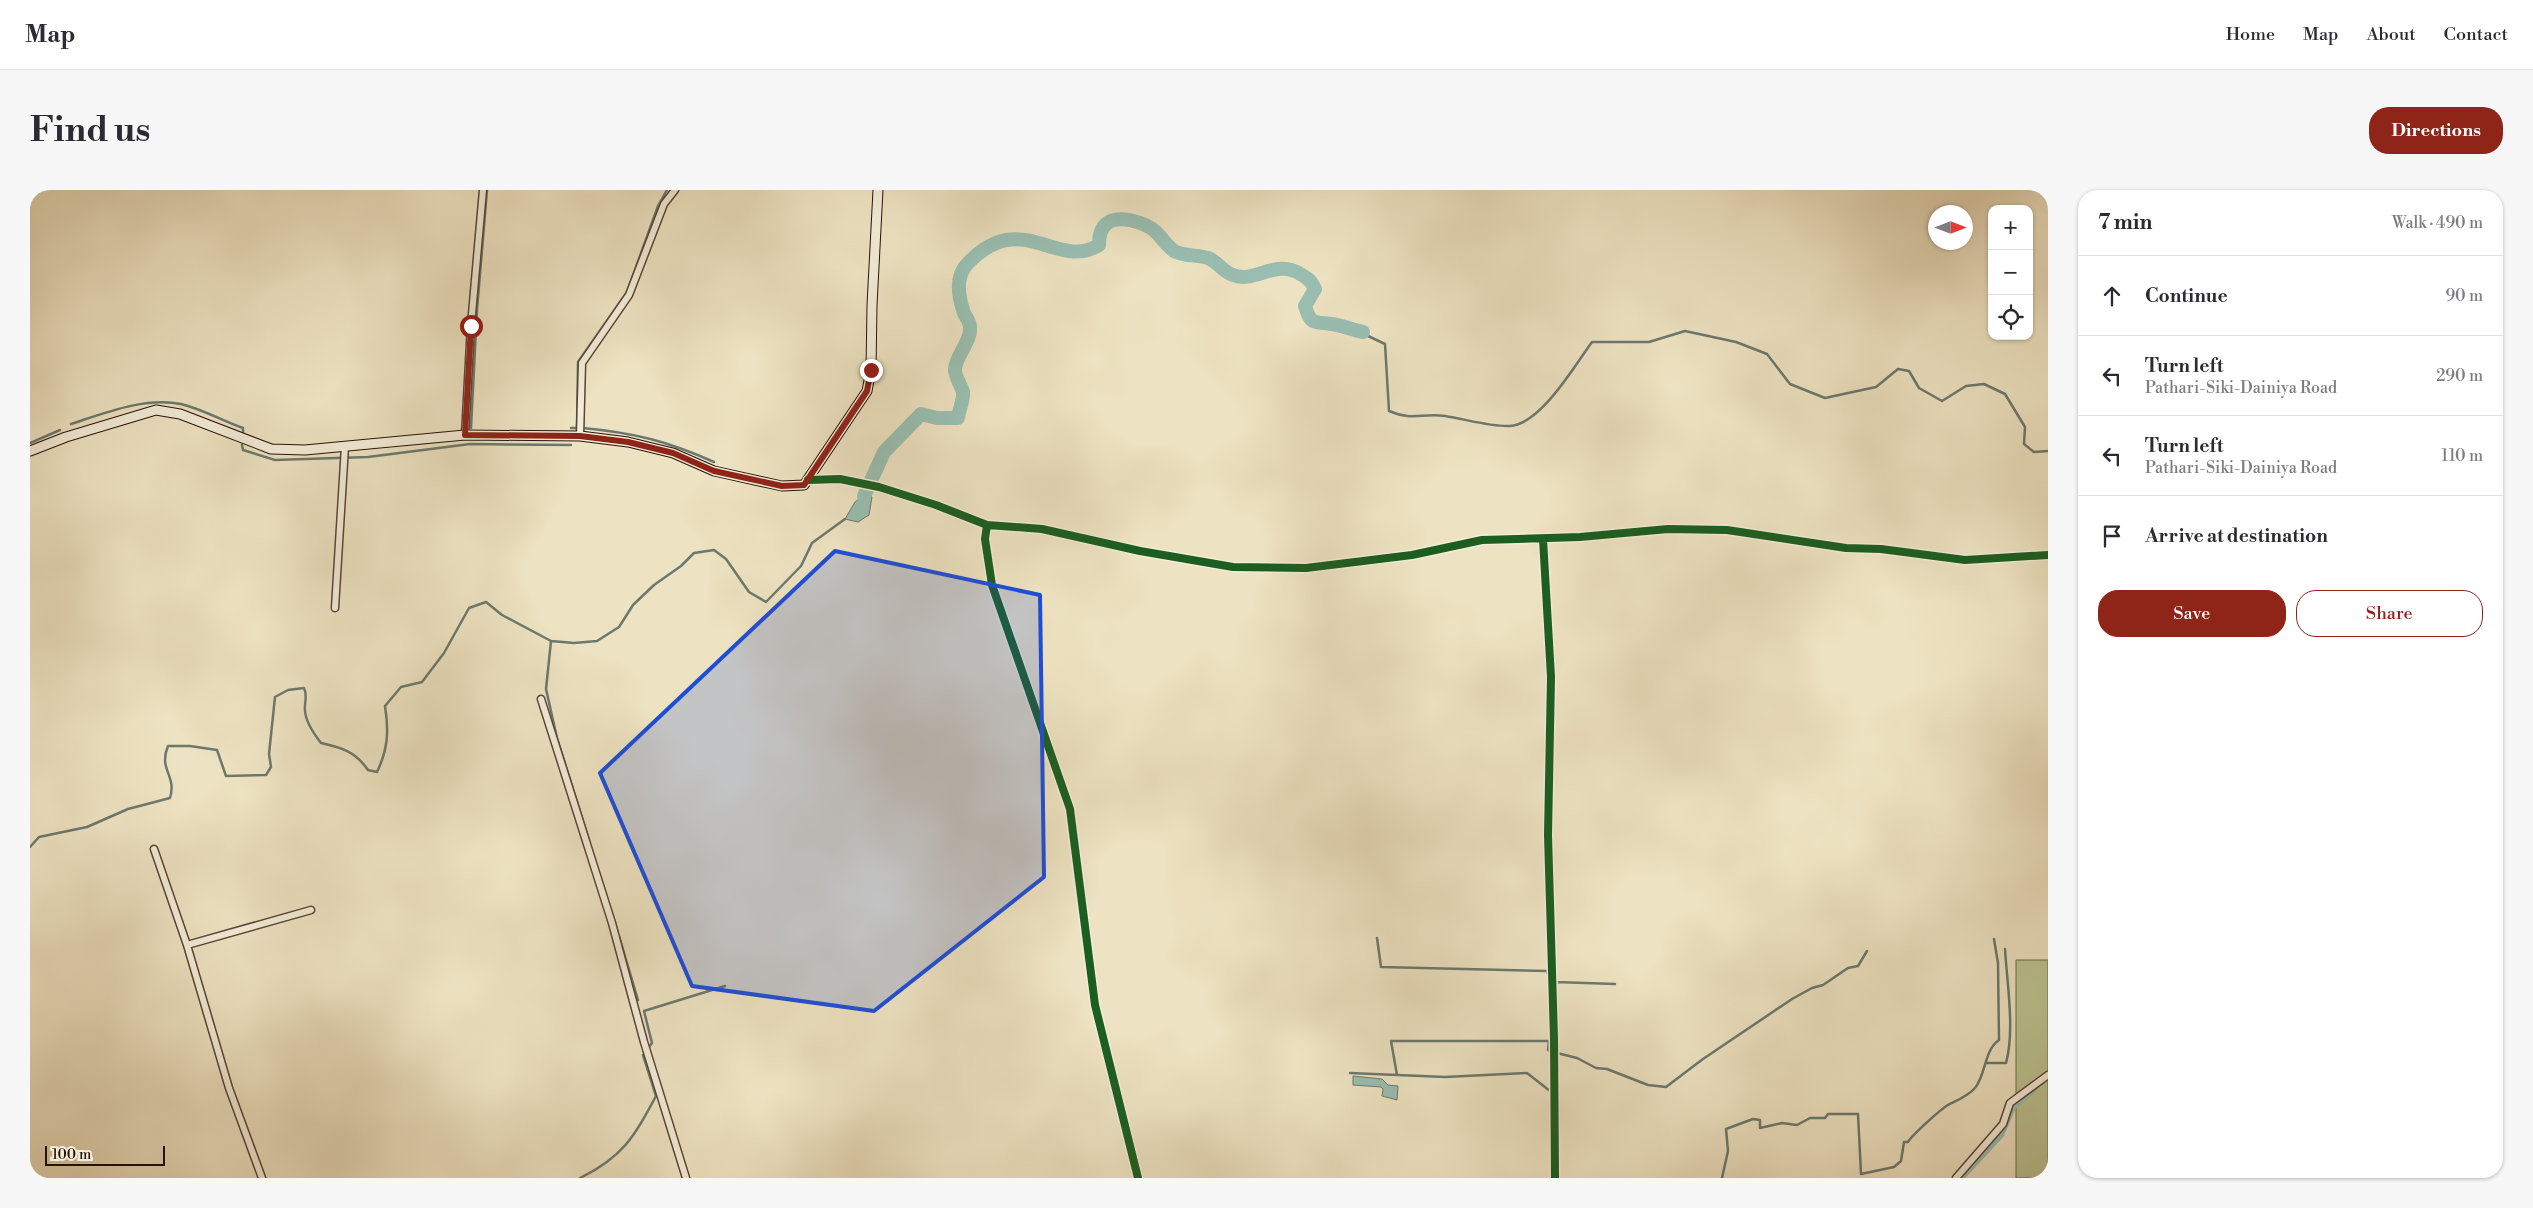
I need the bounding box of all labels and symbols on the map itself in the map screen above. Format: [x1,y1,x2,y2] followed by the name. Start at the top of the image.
[1928,205,1973,250] north arrow
[460,315,483,338] route start
[860,359,883,382] route end
[45,1143,165,1166] scale bar

